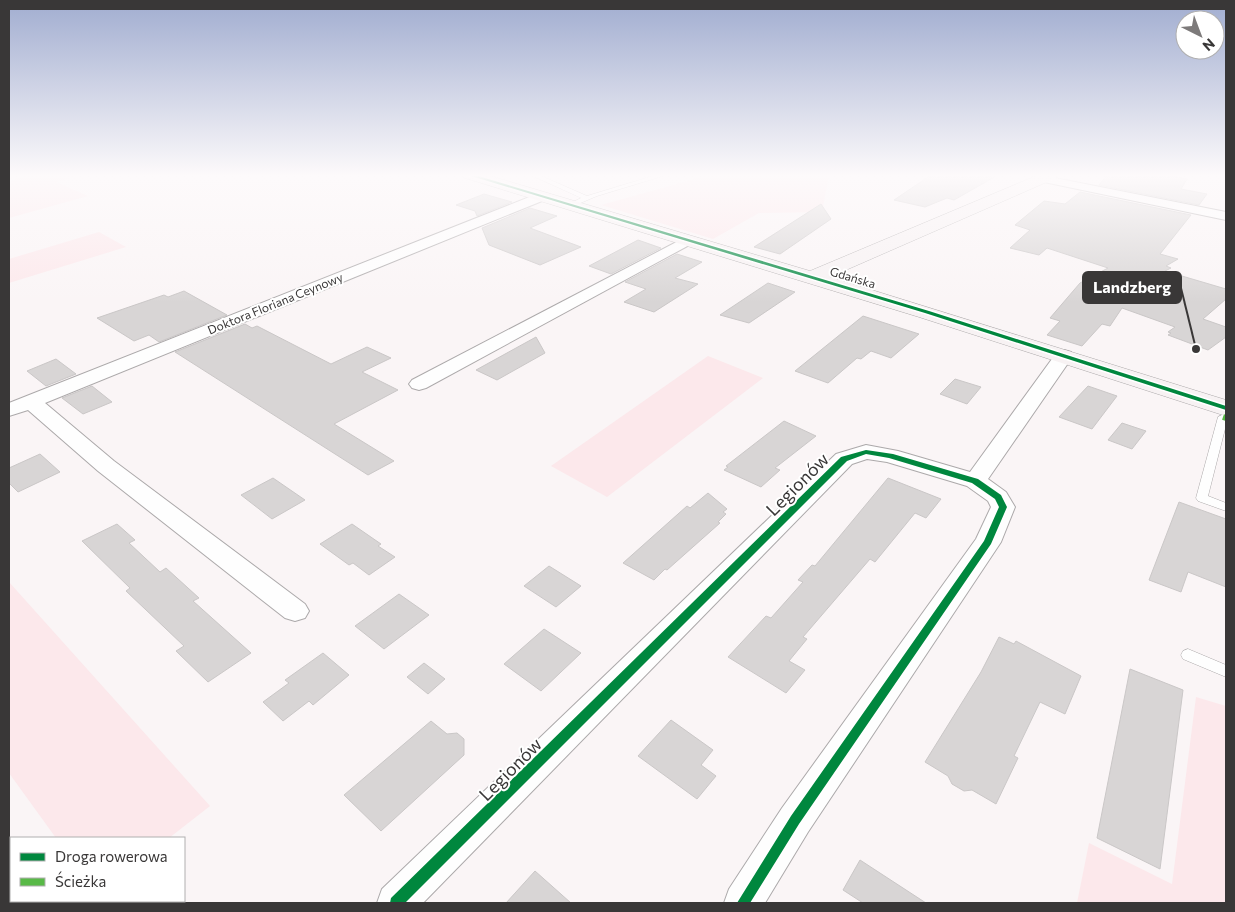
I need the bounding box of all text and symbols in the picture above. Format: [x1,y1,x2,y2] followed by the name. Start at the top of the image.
[1175,10,1225,60] north arrow
[1199,35,1219,55] text: N
[828,263,878,291] street label: Gdańska
[205,269,345,337] street label: Doktora Floriana Ceynowy
[1083,272,1181,303] callout: Landzberg
[1093,277,1171,296] text: Landzberg
[761,448,833,520] street label: Legionów
[474,733,546,805] street label: Legionów
[10,837,185,902] legend
[55,847,168,865] text: Droga rowerowa
[55,871,106,890] text: Ścieżka

